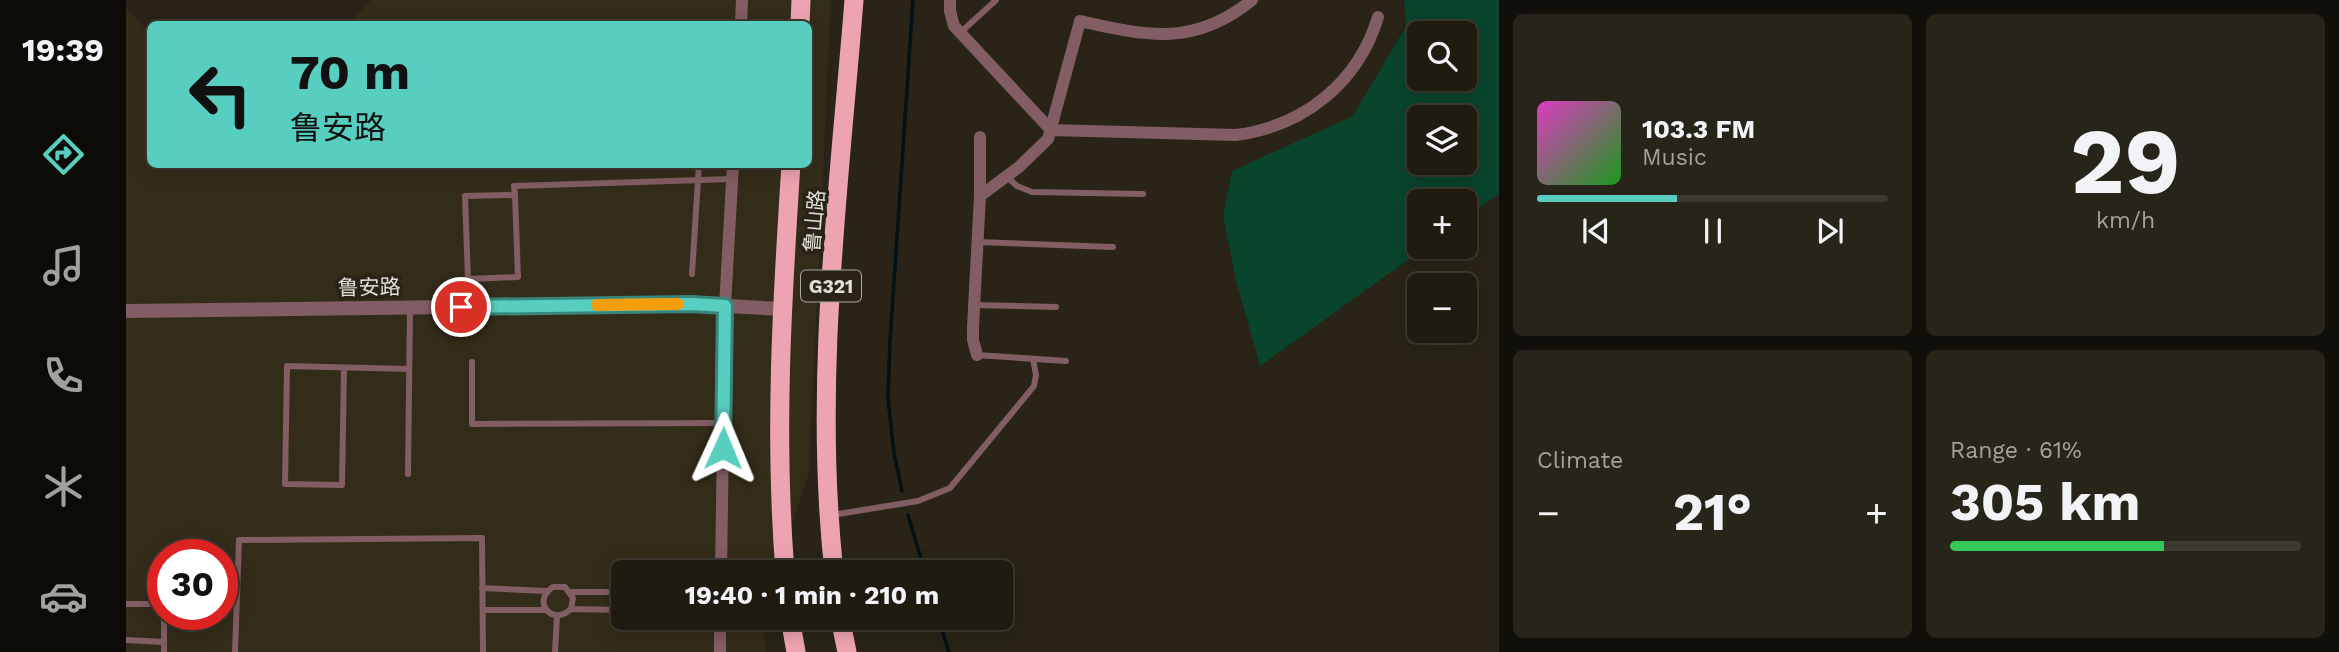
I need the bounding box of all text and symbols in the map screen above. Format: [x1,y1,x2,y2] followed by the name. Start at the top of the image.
[1407,21,1477,343] map controls
[1407,21,1477,91] button: search
[22,31,104,69] text: 19:39
[290,43,410,101] text: 70 m
[175,49,266,140] icon: left
[1407,105,1477,175] button: layers
[2070,108,2181,215] text: 29
[290,109,386,147] text: 鲁安路
[1642,114,1755,144] text: 103.3 FM
[39,130,88,179] icon: directions
[1642,144,1707,171] text: Music
[799,189,829,253] street label: 鲁山路
[1407,189,1477,259] button: +
[2096,207,2155,234] text: km/h
[1577,212,1615,250] icon: previous
[1694,212,1732,250] icon: pause
[1811,212,1849,250] icon: next
[39,241,88,290] icon: music
[801,270,861,302] road number: G321
[1407,273,1477,343] button: −
[337,274,401,300] street label: 鲁安路
[431,277,491,337] pin
[442,288,480,326] icon: arrive
[39,351,88,400] icon: phone
[686,411,760,485] position arrow
[1950,437,2082,464] text: Range · 61%
[1537,447,1623,474] text: Climate
[39,462,88,511] icon: climate
[1950,472,2140,533] text: 305 km
[1673,482,1752,543] text: 21°
[1537,491,1560,535] text: −
[1865,491,1888,535] text: +
[147,539,238,630] speed limit sign: 30
[39,572,88,621] icon: car
[685,580,939,610] text: 19:40 · 1 min · 210 m

